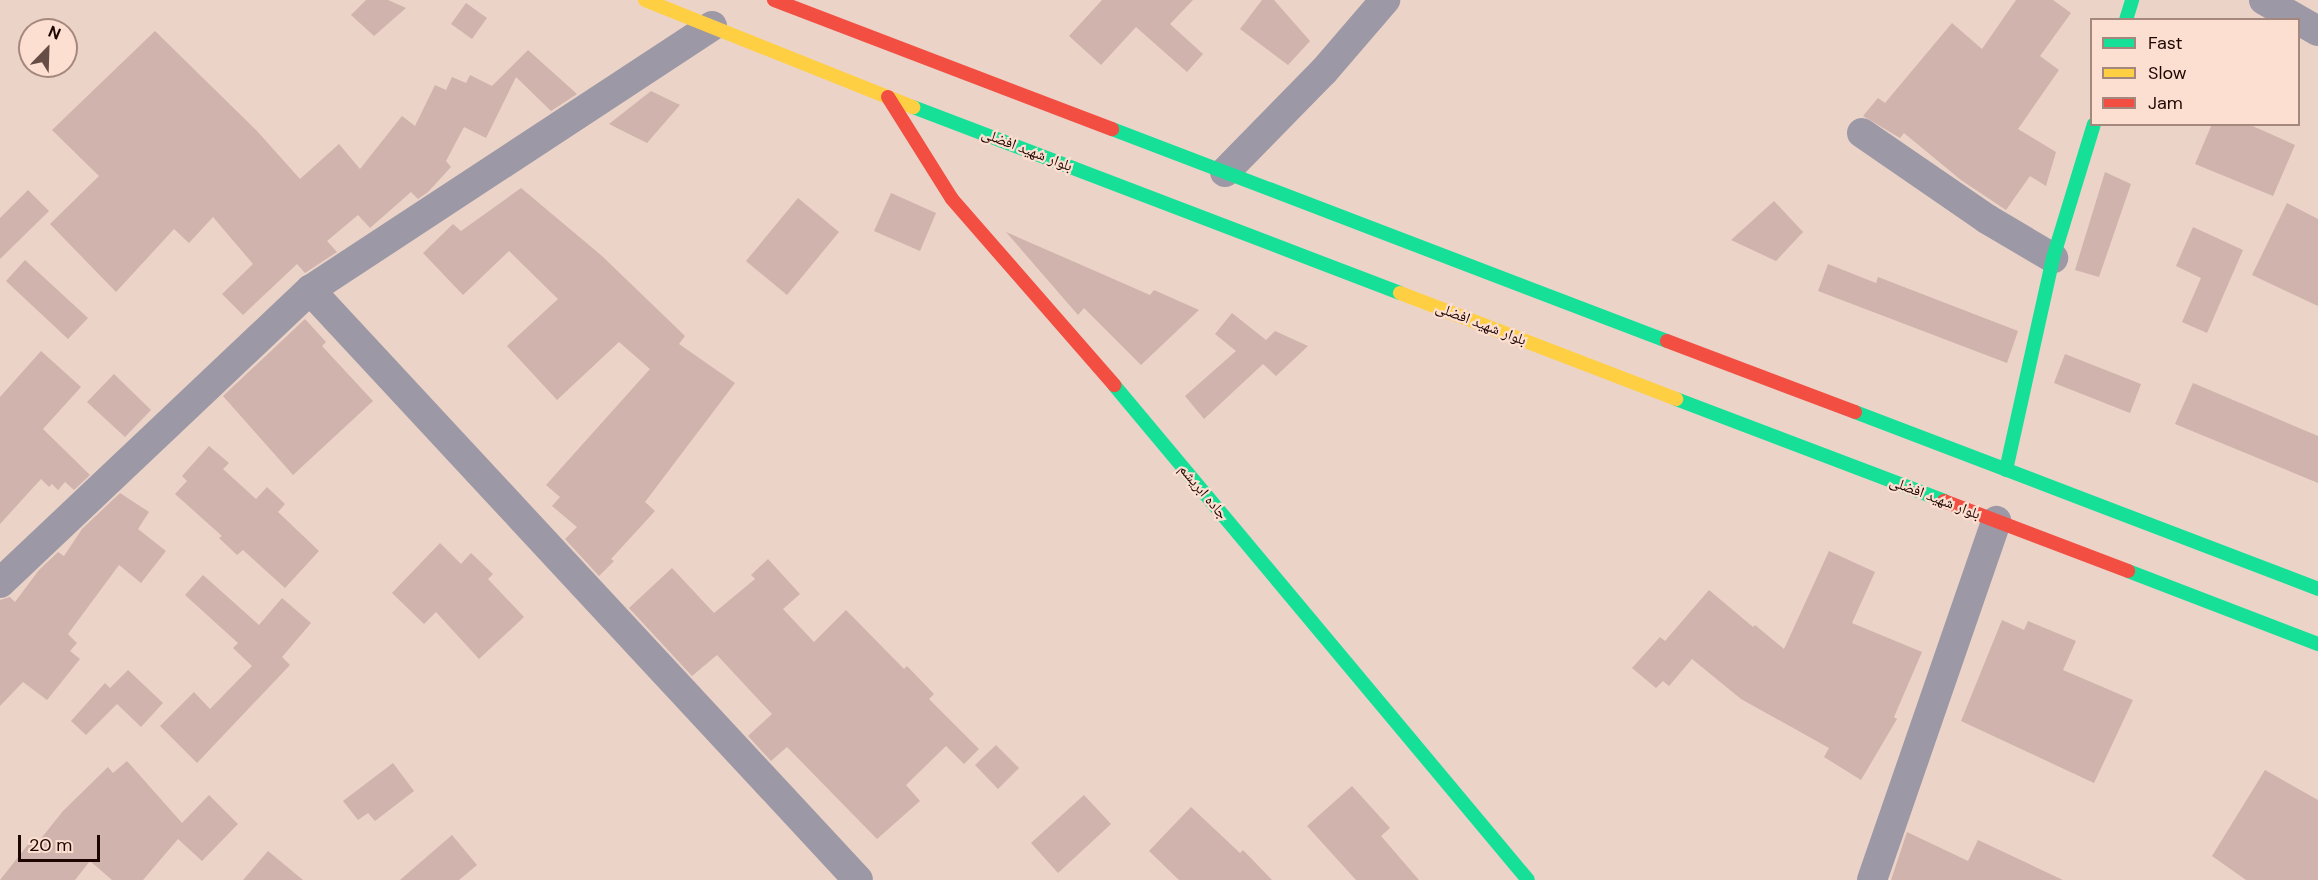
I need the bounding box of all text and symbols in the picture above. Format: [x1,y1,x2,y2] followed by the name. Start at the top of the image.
[18,18,78,78] north arrow
[2090,18,2300,126] legend
[45,21,64,45] text: N
[2148,31,2183,55] text: Fast
[2148,61,2187,85] text: Slow
[2148,91,2183,115] text: Jam
[979,124,1075,176] street label: بلوار شهید افضلی
[1433,298,1529,350] street label: بلوار شهید افضلی
[1175,461,1231,523] street label: جاده ابریشم
[1887,472,1983,524] street label: بلوار شهید افضلی
[21,823,104,861] scale bar
[29,833,72,857] text: 20 m

